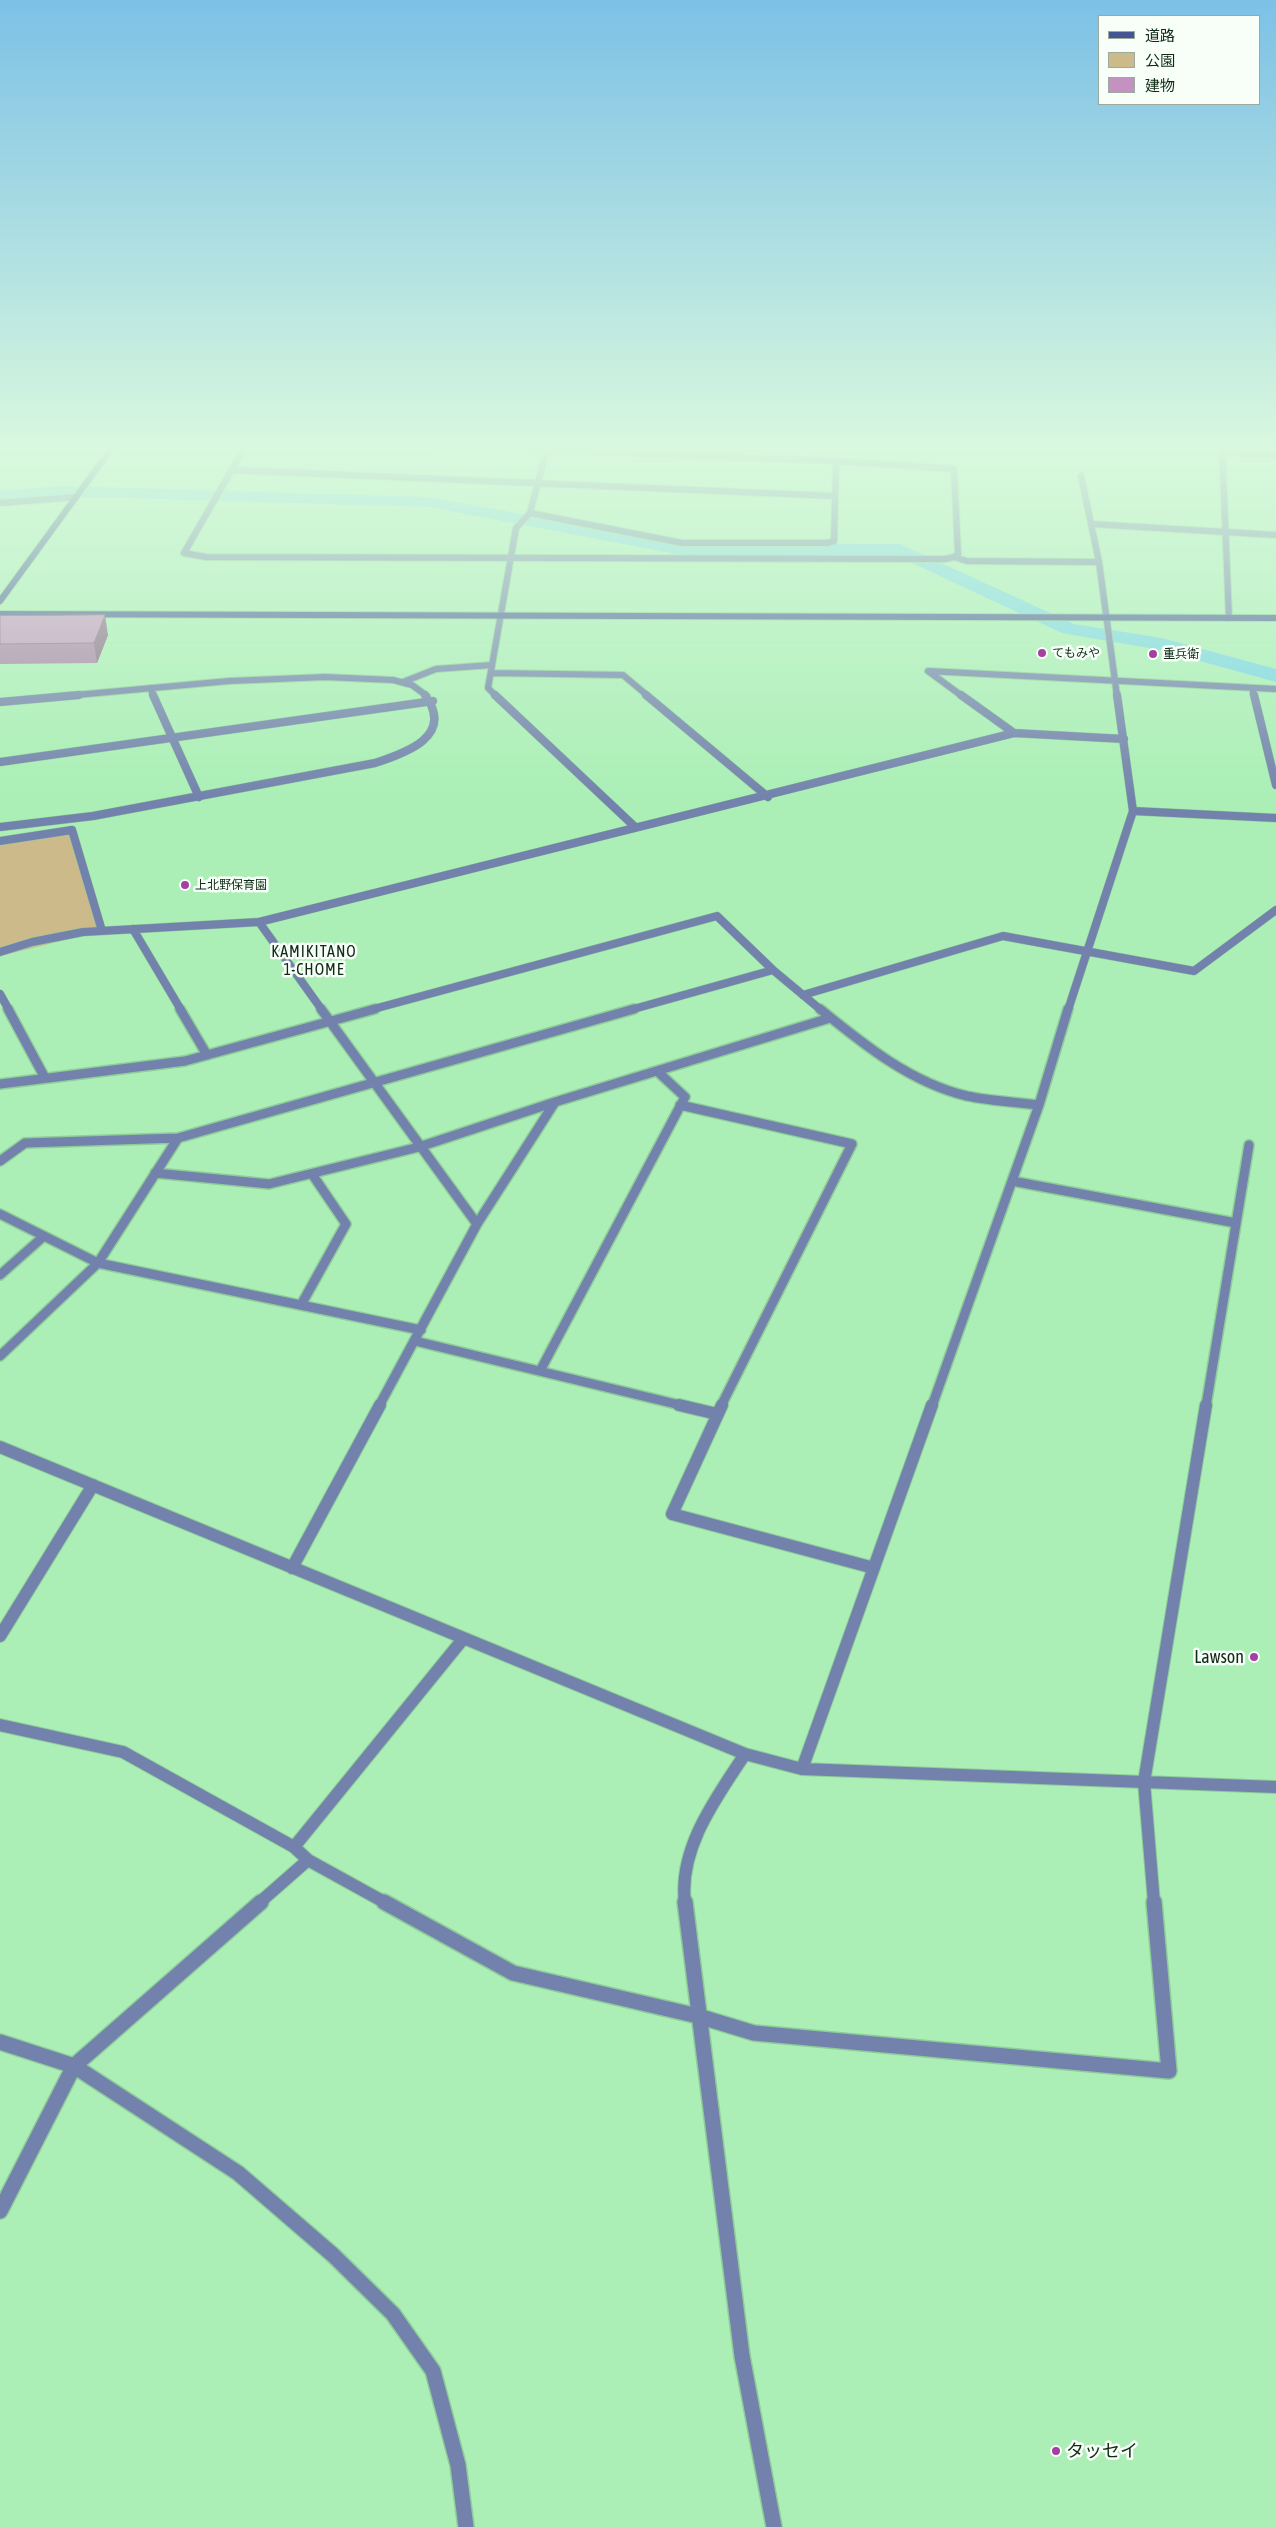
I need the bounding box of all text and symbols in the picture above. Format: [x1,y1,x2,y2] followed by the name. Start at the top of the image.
[1098,15,1261,105] legend
[1145,27,1175,44] text: 道路
[1145,52,1175,69] text: 公園
[1145,77,1175,94] text: 建物
[1052,646,1100,660] place label: てもみや
[1036,647,1048,659] marker: てもみや
[1163,647,1199,661] place label: 重兵衛
[1147,648,1159,660] marker: 重兵衛
[195,878,267,892] place label: 上北野保育園
[179,879,191,891] marker: 上北野保育園
[270,942,358,980] district label: KAMIKITANO 1-CHOME
[1194,1646,1244,1668] place label: Lawson
[1248,1651,1260,1663] marker: Lawson
[1066,2440,1138,2462] place label: タッセイ
[1050,2445,1062,2457] marker: タッセイ

